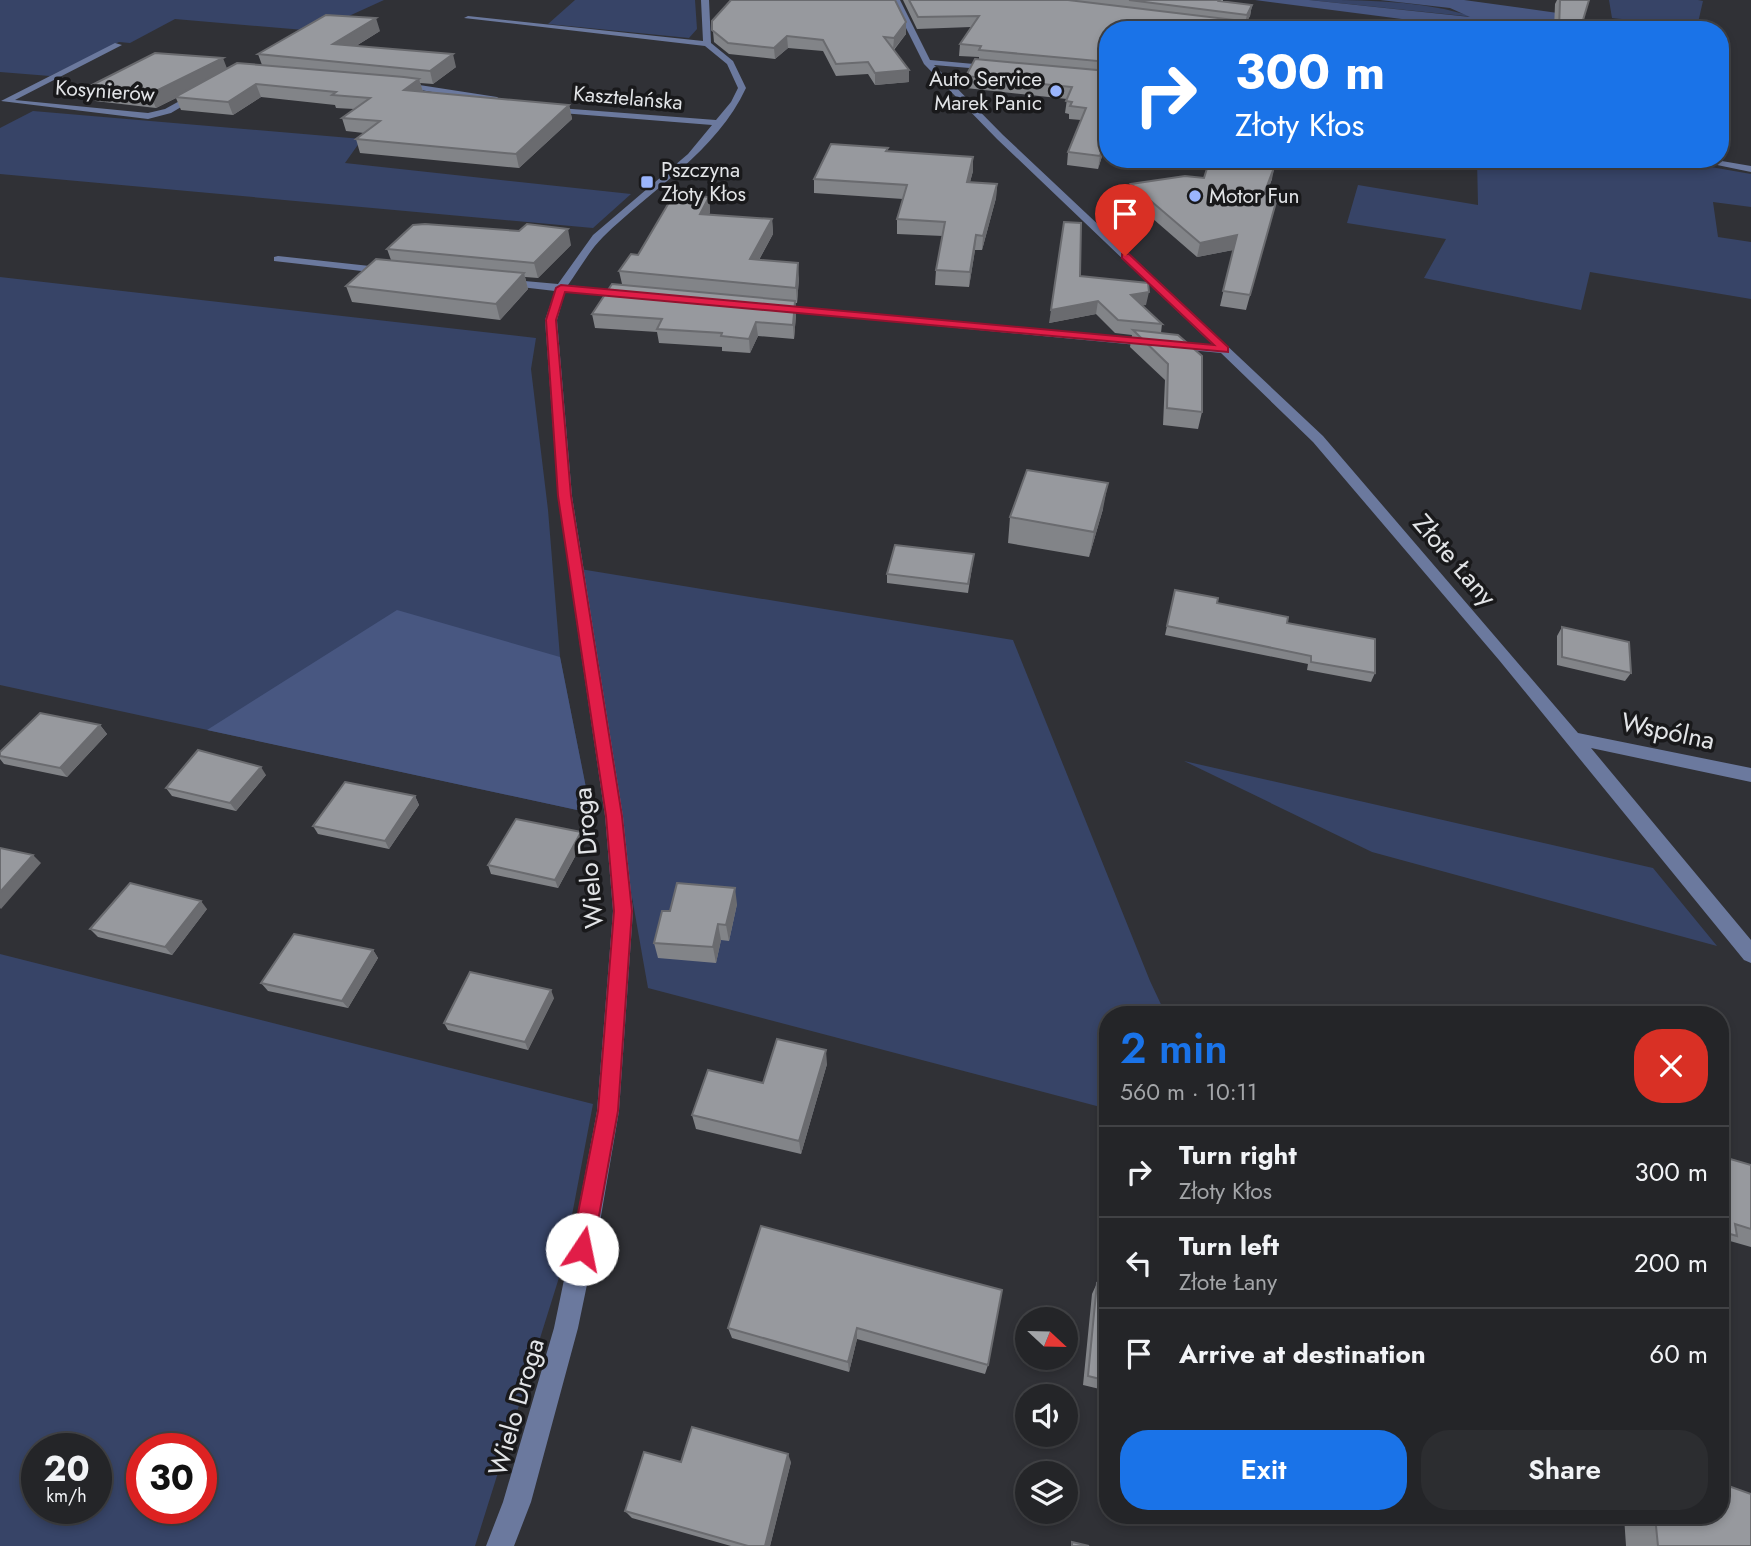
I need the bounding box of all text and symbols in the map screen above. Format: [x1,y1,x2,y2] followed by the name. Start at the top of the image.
[1235,37,1385,107] text: 300 m
[1120,49,1211,140] icon: right
[929,64,1042,118] place label: Auto Service Marek Panic
[54,73,157,109] street label: Kosynierów
[572,78,684,118] street label: Kasztelańska
[1048,83,1064,99] marker: Auto Service Marek Panic
[1235,102,1364,148] text: Złoty Kłos
[661,155,746,209] place label: Pszczyna Złoty Kłos
[639,174,655,190] marker: Pszczyna Złoty Kłos
[1209,181,1300,211] place label: Motor Fun
[1095,184,1155,256] pin
[1187,188,1203,204] marker: Motor Fun
[1106,195,1144,233] icon: arrive
[1404,506,1506,615] street label: Złote Łany
[1618,703,1718,759] street label: Wspólna
[563,786,613,930] street label: Wielo Droga
[1120,1018,1228,1079] text: 2 min
[1634,1029,1708,1103] button: close
[1120,1075,1257,1109] text: 560 m · 10:11
[1179,1136,1297,1174] text: Turn right
[1120,1153,1158,1191] icon: right
[1635,1153,1708,1191] text: 300 m
[1179,1174,1272,1208] text: Złoty Kłos
[545,1212,619,1286] position arrow
[1179,1227,1279,1265] text: Turn left
[1120,1244,1158,1282] icon: left
[1634,1244,1708,1282] text: 200 m
[1179,1265,1277,1299] text: Złote Łany
[1015,1307,1078,1370] north arrow
[1015,1307,1078,1524] map controls
[478,1334,554,1480] street label: Wielo Droga
[1120,1335,1158,1373] icon: arrive
[1179,1335,1426,1373] text: Arrive at destination
[1649,1335,1708,1373] text: 60 m
[1015,1384,1078,1447] button: sound
[1120,1430,1407,1510] button: Exit
[1421,1430,1708,1510] button: Share
[126,1433,217,1524] speed limit sign: 30
[43,1444,90,1494] text: 20
[1015,1461,1078,1524] button: layers
[46,1483,87,1509] text: km/h

